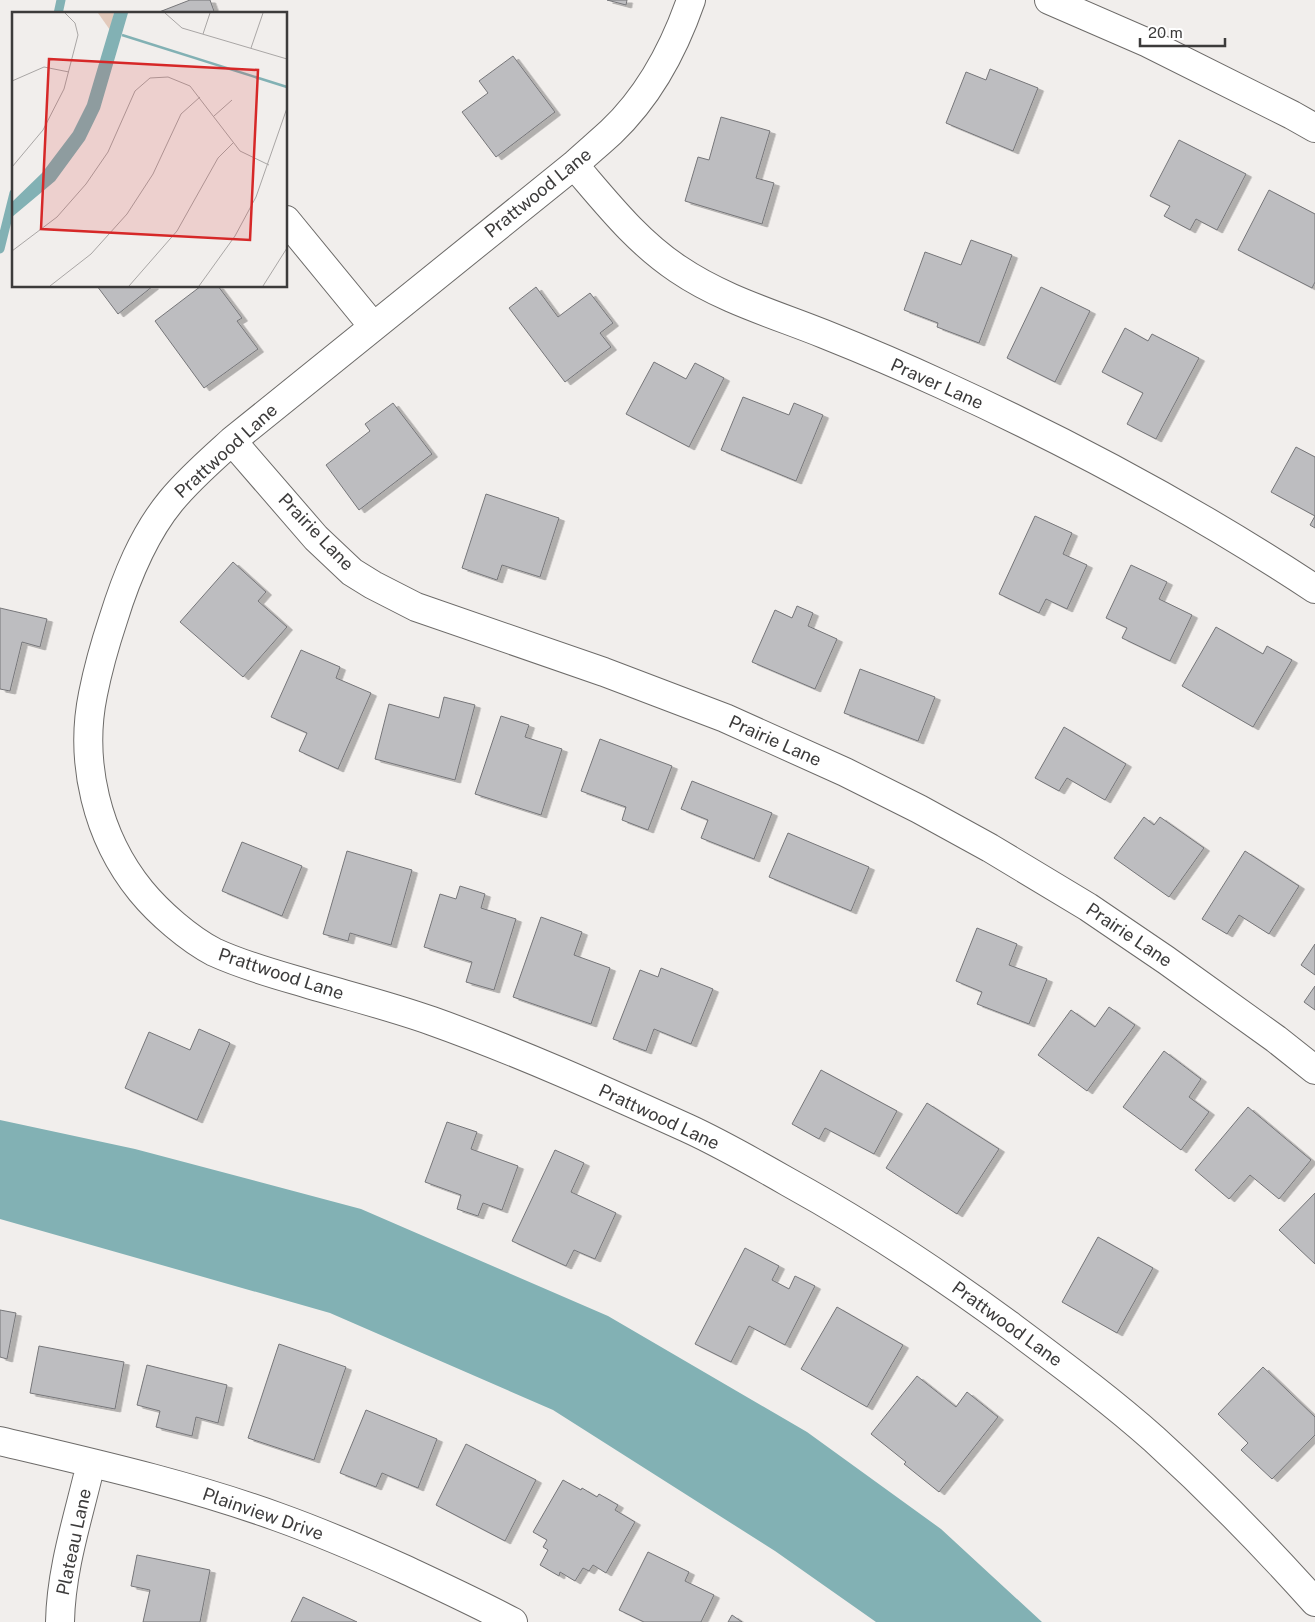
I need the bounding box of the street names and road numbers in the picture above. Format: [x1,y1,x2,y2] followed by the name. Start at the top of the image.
[480,143,595,242] street label: Prattwood Lane
[888,354,987,413] street label: Praver Lane
[170,399,281,502] street label: Prattwood Lane
[274,489,358,575] street label: Prairie Lane
[726,711,825,770] street label: Prairie Lane
[1082,898,1176,971] street label: Prairie Lane
[216,943,347,1004] street label: Prattwood Lane
[595,1079,723,1154] street label: Prattwood Lane
[948,1277,1066,1371] street label: Prattwood Lane
[200,1483,326,1544] street label: Plainview Drive
[52,1487,95,1597] street label: Plateau Lane

